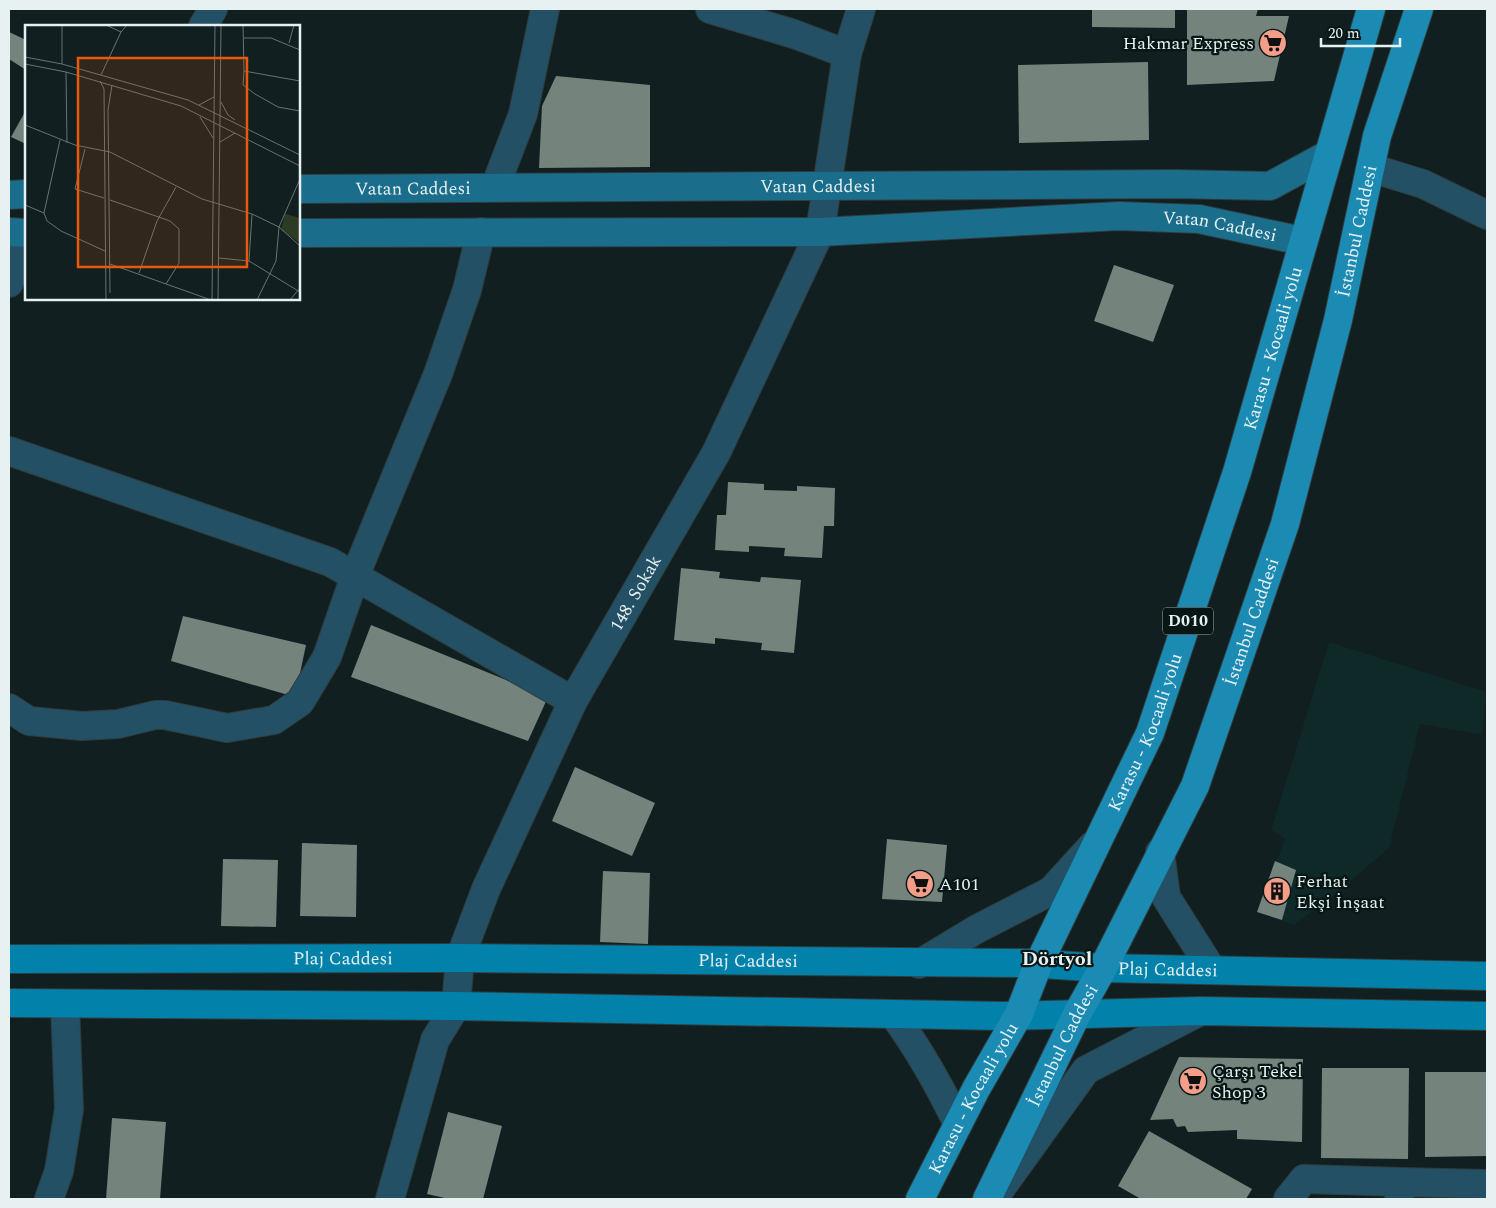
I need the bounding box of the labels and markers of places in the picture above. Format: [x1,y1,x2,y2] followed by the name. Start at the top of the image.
[1258,28,1288,58] supermarket icon: Hakmar Express
[1123,30,1254,57] place label: Hakmar Express
[1296,868,1385,916] place label: Ferhat Ekşi İnşaat
[905,869,935,899] supermarket icon: A101
[939,871,980,898] place label: A101
[1262,876,1292,906] building icon: Ferhat Ekşi İnşaat
[1212,1058,1303,1106] place label: Çarşı Tekel Shop 3
[1178,1066,1208,1096] supermarket icon: Çarşı Tekel Shop 3

